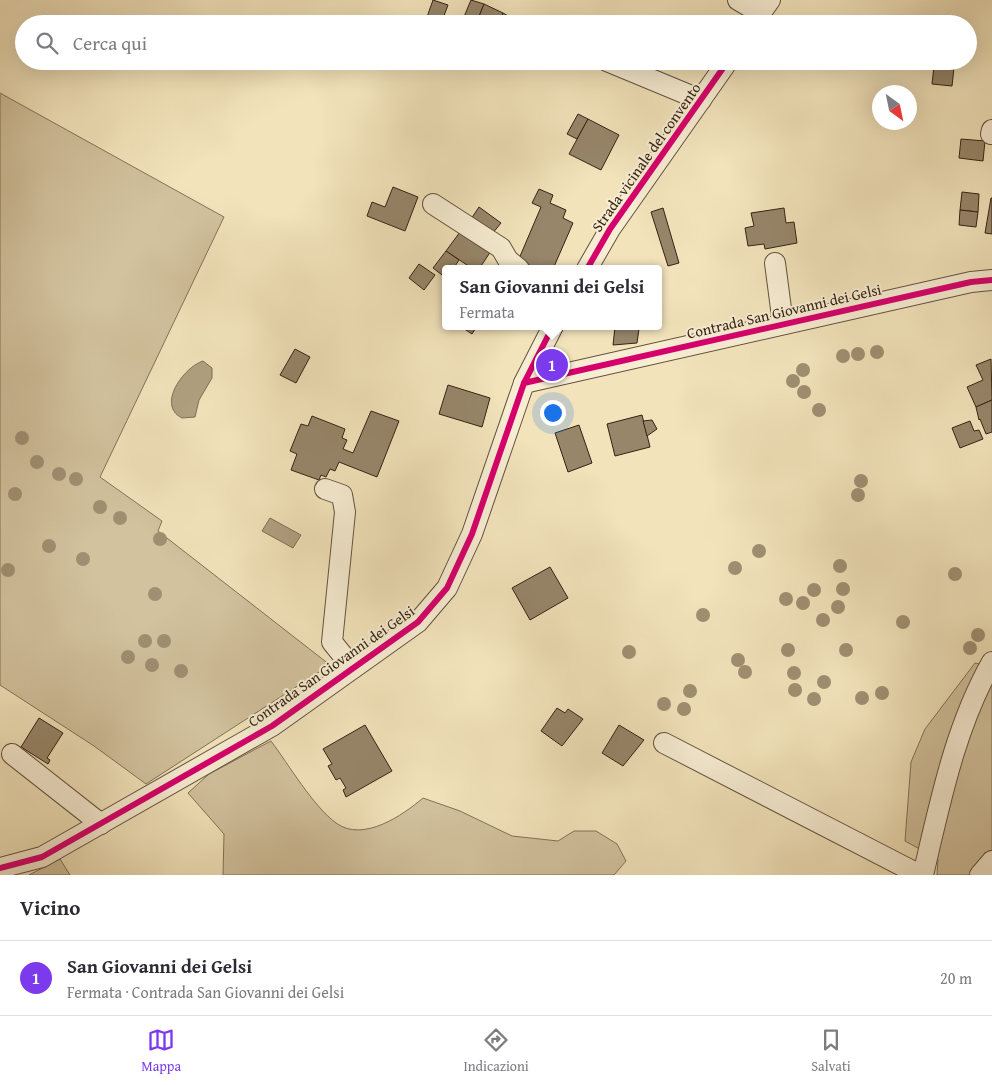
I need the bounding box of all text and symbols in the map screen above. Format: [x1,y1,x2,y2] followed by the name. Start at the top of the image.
[15,15,977,70] search box
[33,29,61,57] icon: search
[73,29,147,57] text: Cerca qui
[586,78,706,236] street label: Strada vicinale del convento
[872,85,917,130] north arrow
[442,265,662,330] popup
[459,272,645,300] text: San Giovanni dei Gelsi
[685,278,883,344] street label: Contrada San Giovanni dei Gelsi
[459,300,515,324] text: Fermata
[536,346,568,384] pin: 1
[540,400,566,426] your location
[243,600,419,732] street label: Contrada San Giovanni dei Gelsi
[20,892,80,923] text: Vicino
[67,952,252,980] text: San Giovanni dei Gelsi
[32,966,40,990] text: 1
[940,966,972,990] text: 20 m
[67,980,344,1004] text: Fermata · Contrada San Giovanni dei Gelsi
[141,1026,181,1076] tab: Mappa
[463,1026,529,1076] tab: Indicazioni
[811,1026,851,1076] tab: Salvati

